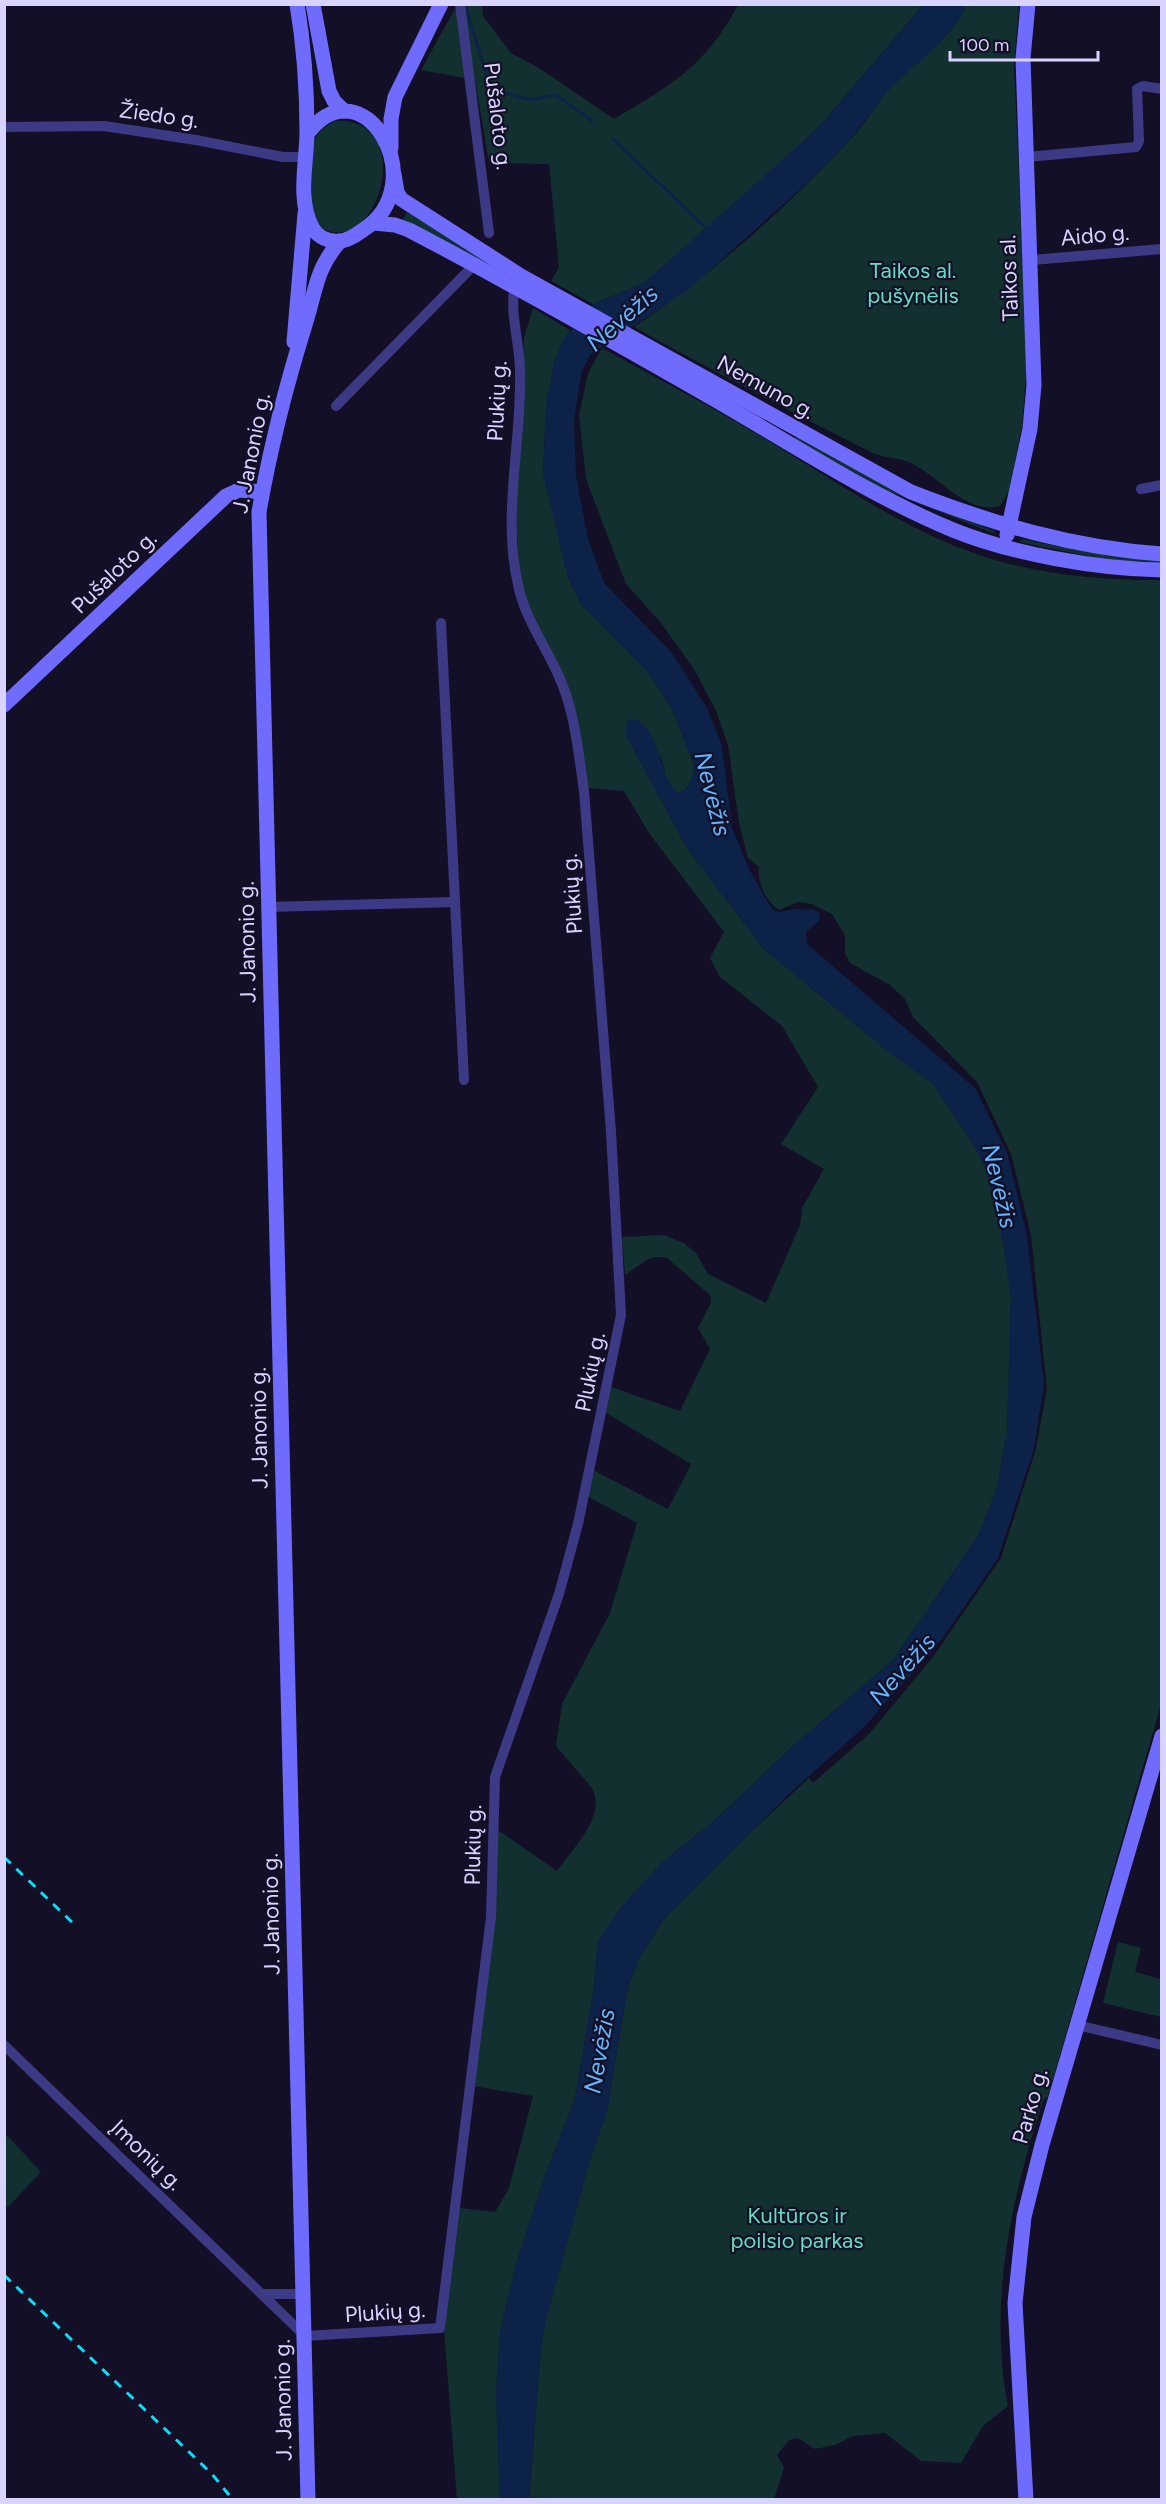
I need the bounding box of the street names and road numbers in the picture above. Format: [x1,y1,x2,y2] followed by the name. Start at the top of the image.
[478,61,518,171] street label: Pušaloto g.
[118,96,200,134] street label: Žiedo g.
[1060,219,1130,251] street label: Aido g.
[994,234,1024,322] street label: Taikos al.
[712,349,820,425] street label: Nemuno g.
[481,360,513,442] street label: Plukių g.
[226,391,276,515] street label: J. Janonio g.
[66,525,162,619] street label: Pušaloto g.
[556,853,588,935] street label: Plukių g.
[232,881,262,1003] street label: J. Janonio g.
[569,1330,611,1414] street label: Plukių g.
[244,1367,274,1489] street label: J. Janonio g.
[459,1804,487,1886] street label: Plukių g.
[256,1853,286,1975] street label: J. Janonio g.
[1006,2065,1054,2147] street label: Parko g.
[105,2114,189,2196] street label: Įmonių g.
[344,2296,426,2328] street label: Plukių g.
[268,2339,298,2461] street label: J. Janonio g.

